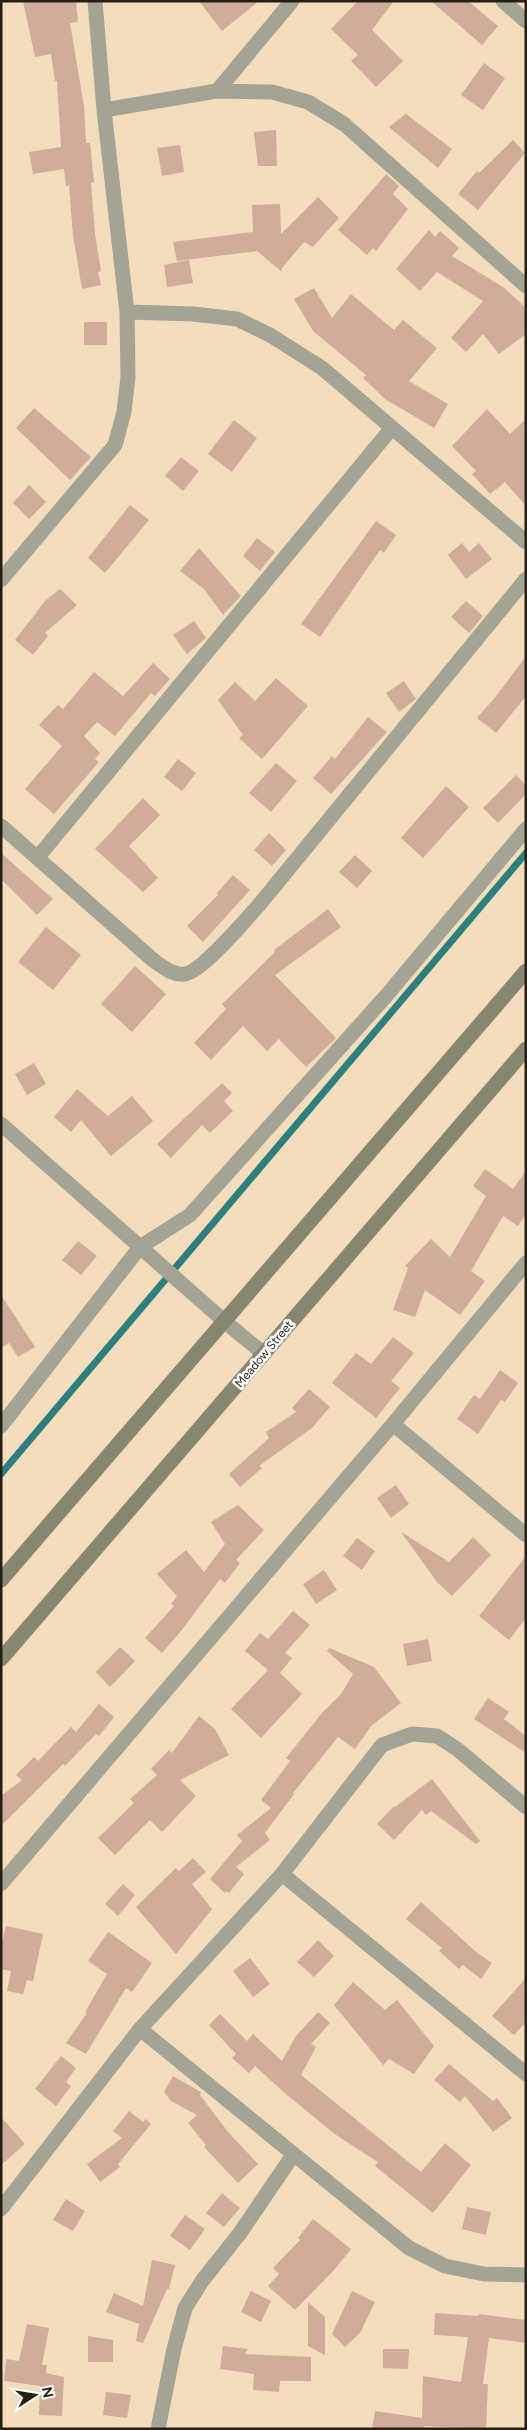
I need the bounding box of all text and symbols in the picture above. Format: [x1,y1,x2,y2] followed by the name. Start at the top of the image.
[232,1318,296,1390] street label: Meadow Street
[10,2370,60,2420] north arrow
[38,2385,57,2399] text: N

